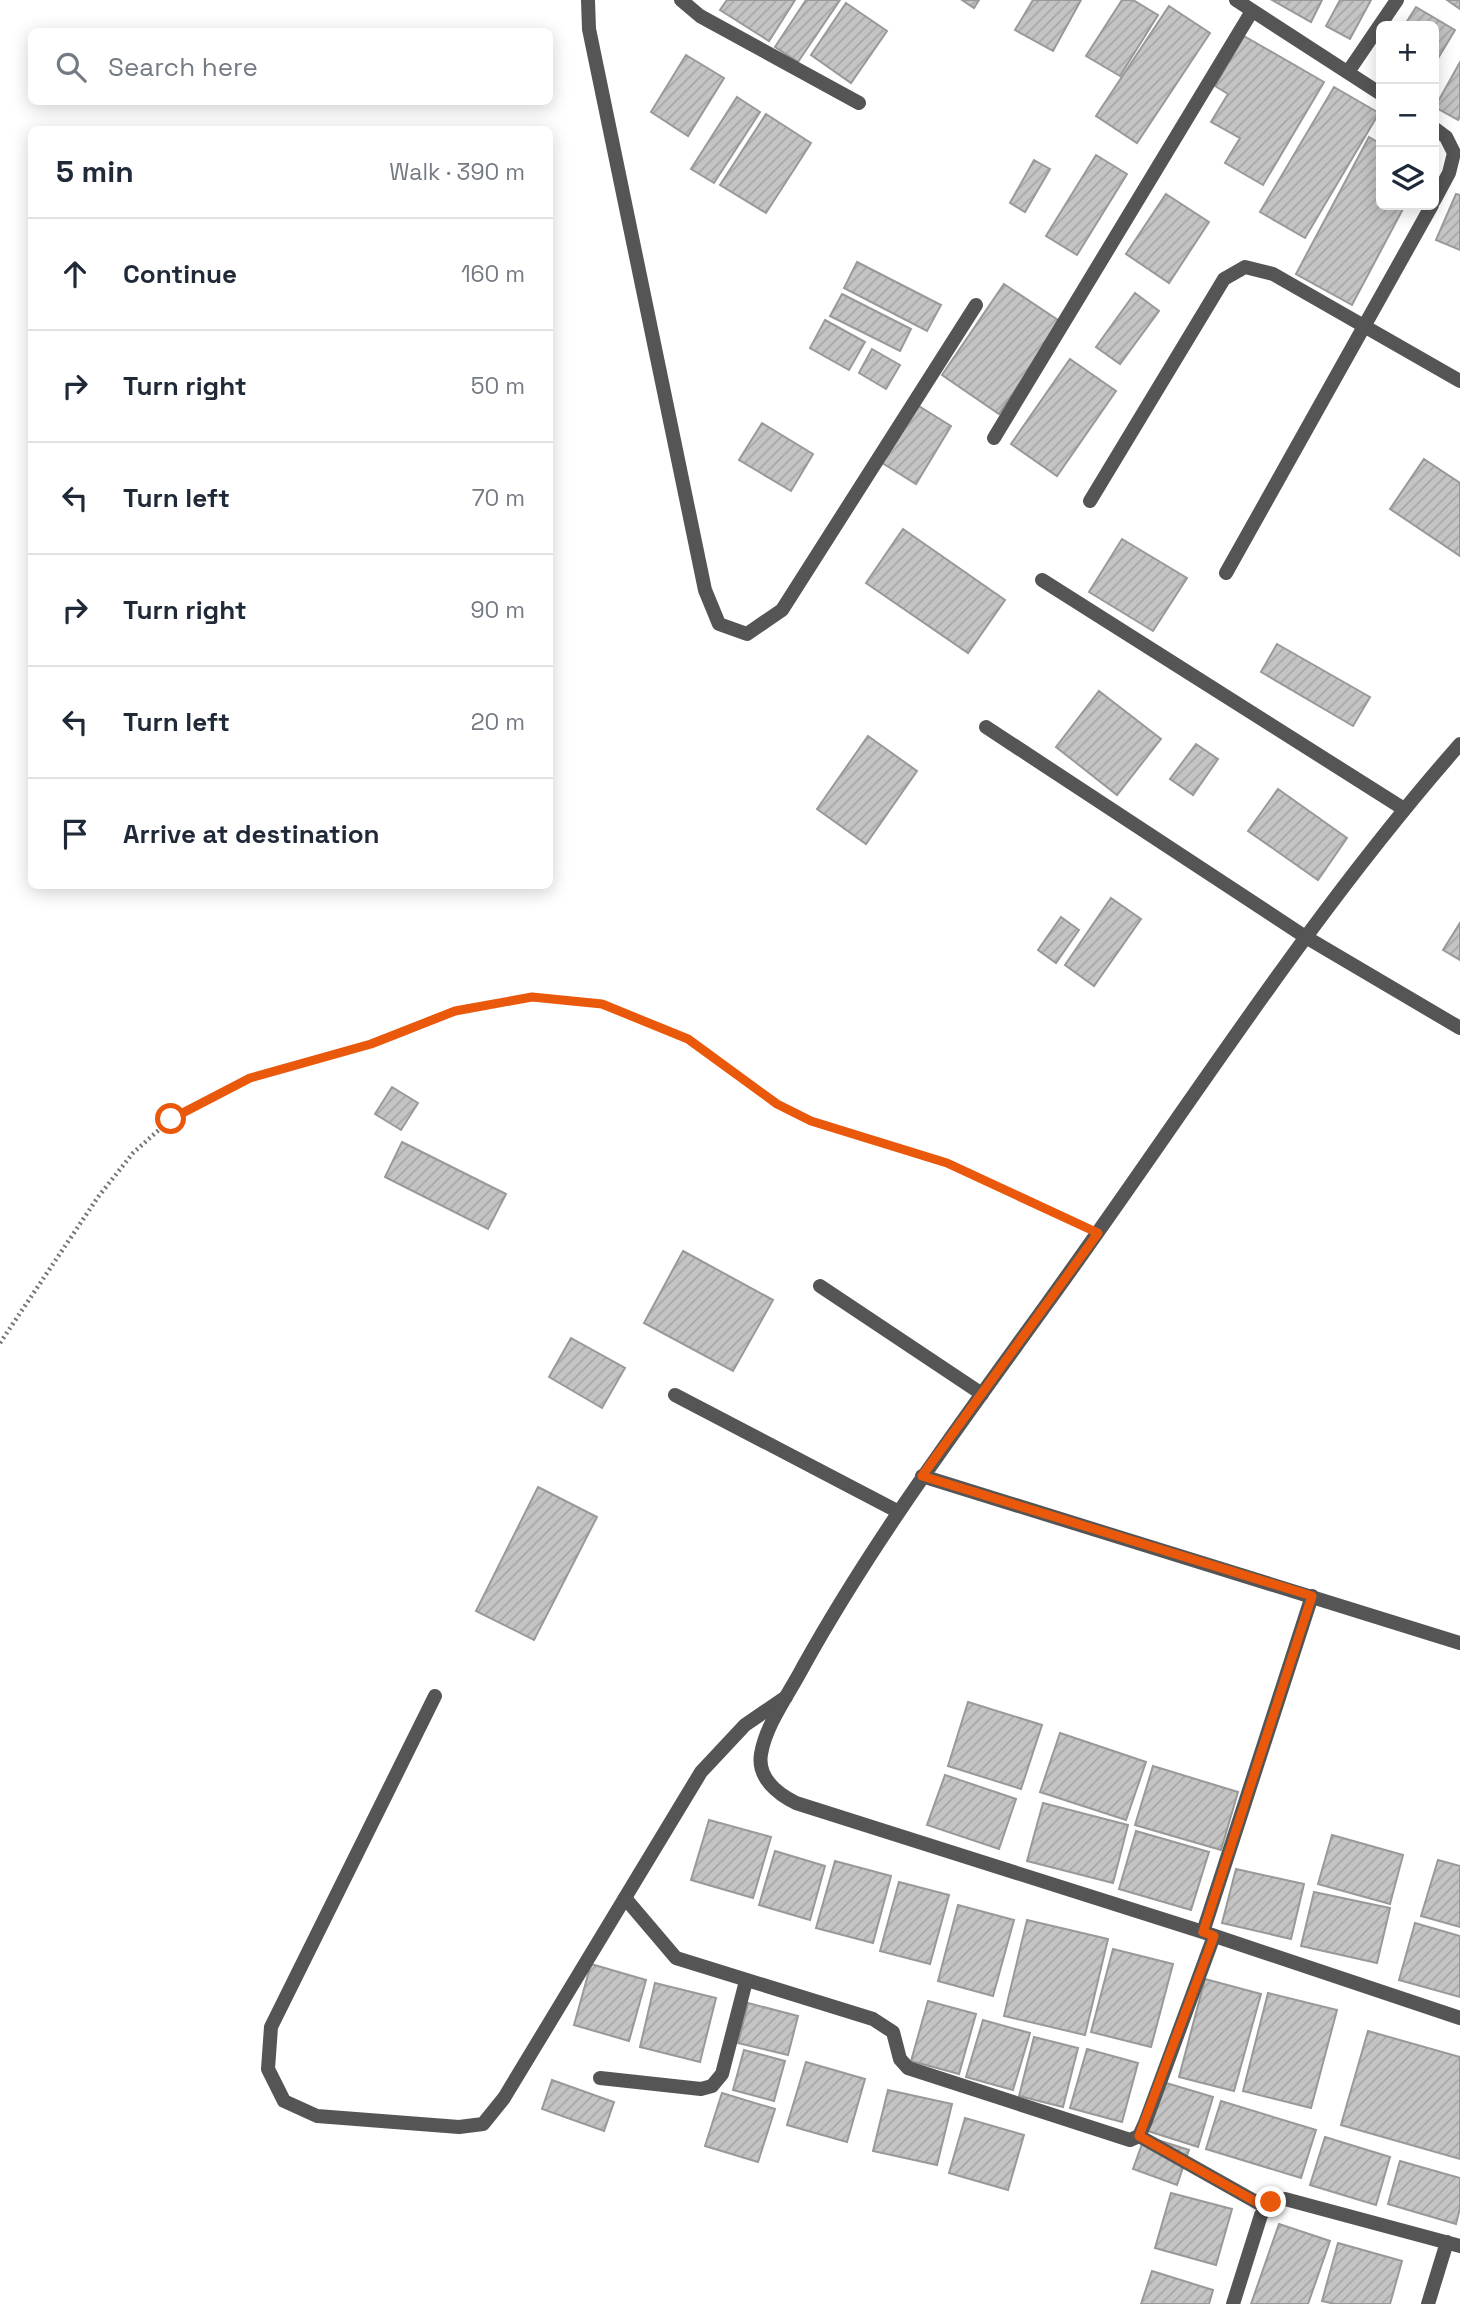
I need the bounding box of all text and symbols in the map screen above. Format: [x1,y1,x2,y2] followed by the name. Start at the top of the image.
[1376,21,1439,210] map controls
[1376,21,1439,84] button: +
[28,28,553,105] search box
[52,48,90,86] icon: search
[108,50,258,84] text: Search here
[1376,84,1439,147] button: −
[1376,147,1439,210] button: layers
[56,152,134,191] text: 5 min
[389,157,525,187] text: Walk · 390 m
[56,255,94,293] icon: ahead
[123,257,237,291] text: Continue
[461,259,525,289] text: 160 m
[56,367,94,405] icon: right
[123,369,247,403] text: Turn right
[471,371,525,401] text: 50 m
[56,479,94,517] icon: left
[123,481,230,515] text: Turn left
[472,483,525,513] text: 70 m
[56,591,94,629] icon: right
[123,593,247,627] text: Turn right
[470,595,525,625] text: 90 m
[56,703,94,741] icon: left
[123,705,230,739] text: Turn left
[471,707,525,737] text: 20 m
[56,815,94,853] icon: arrive
[123,817,380,851] text: Arrive at destination
[155,1103,186,1134] route start
[1255,2186,1286,2217] route end

